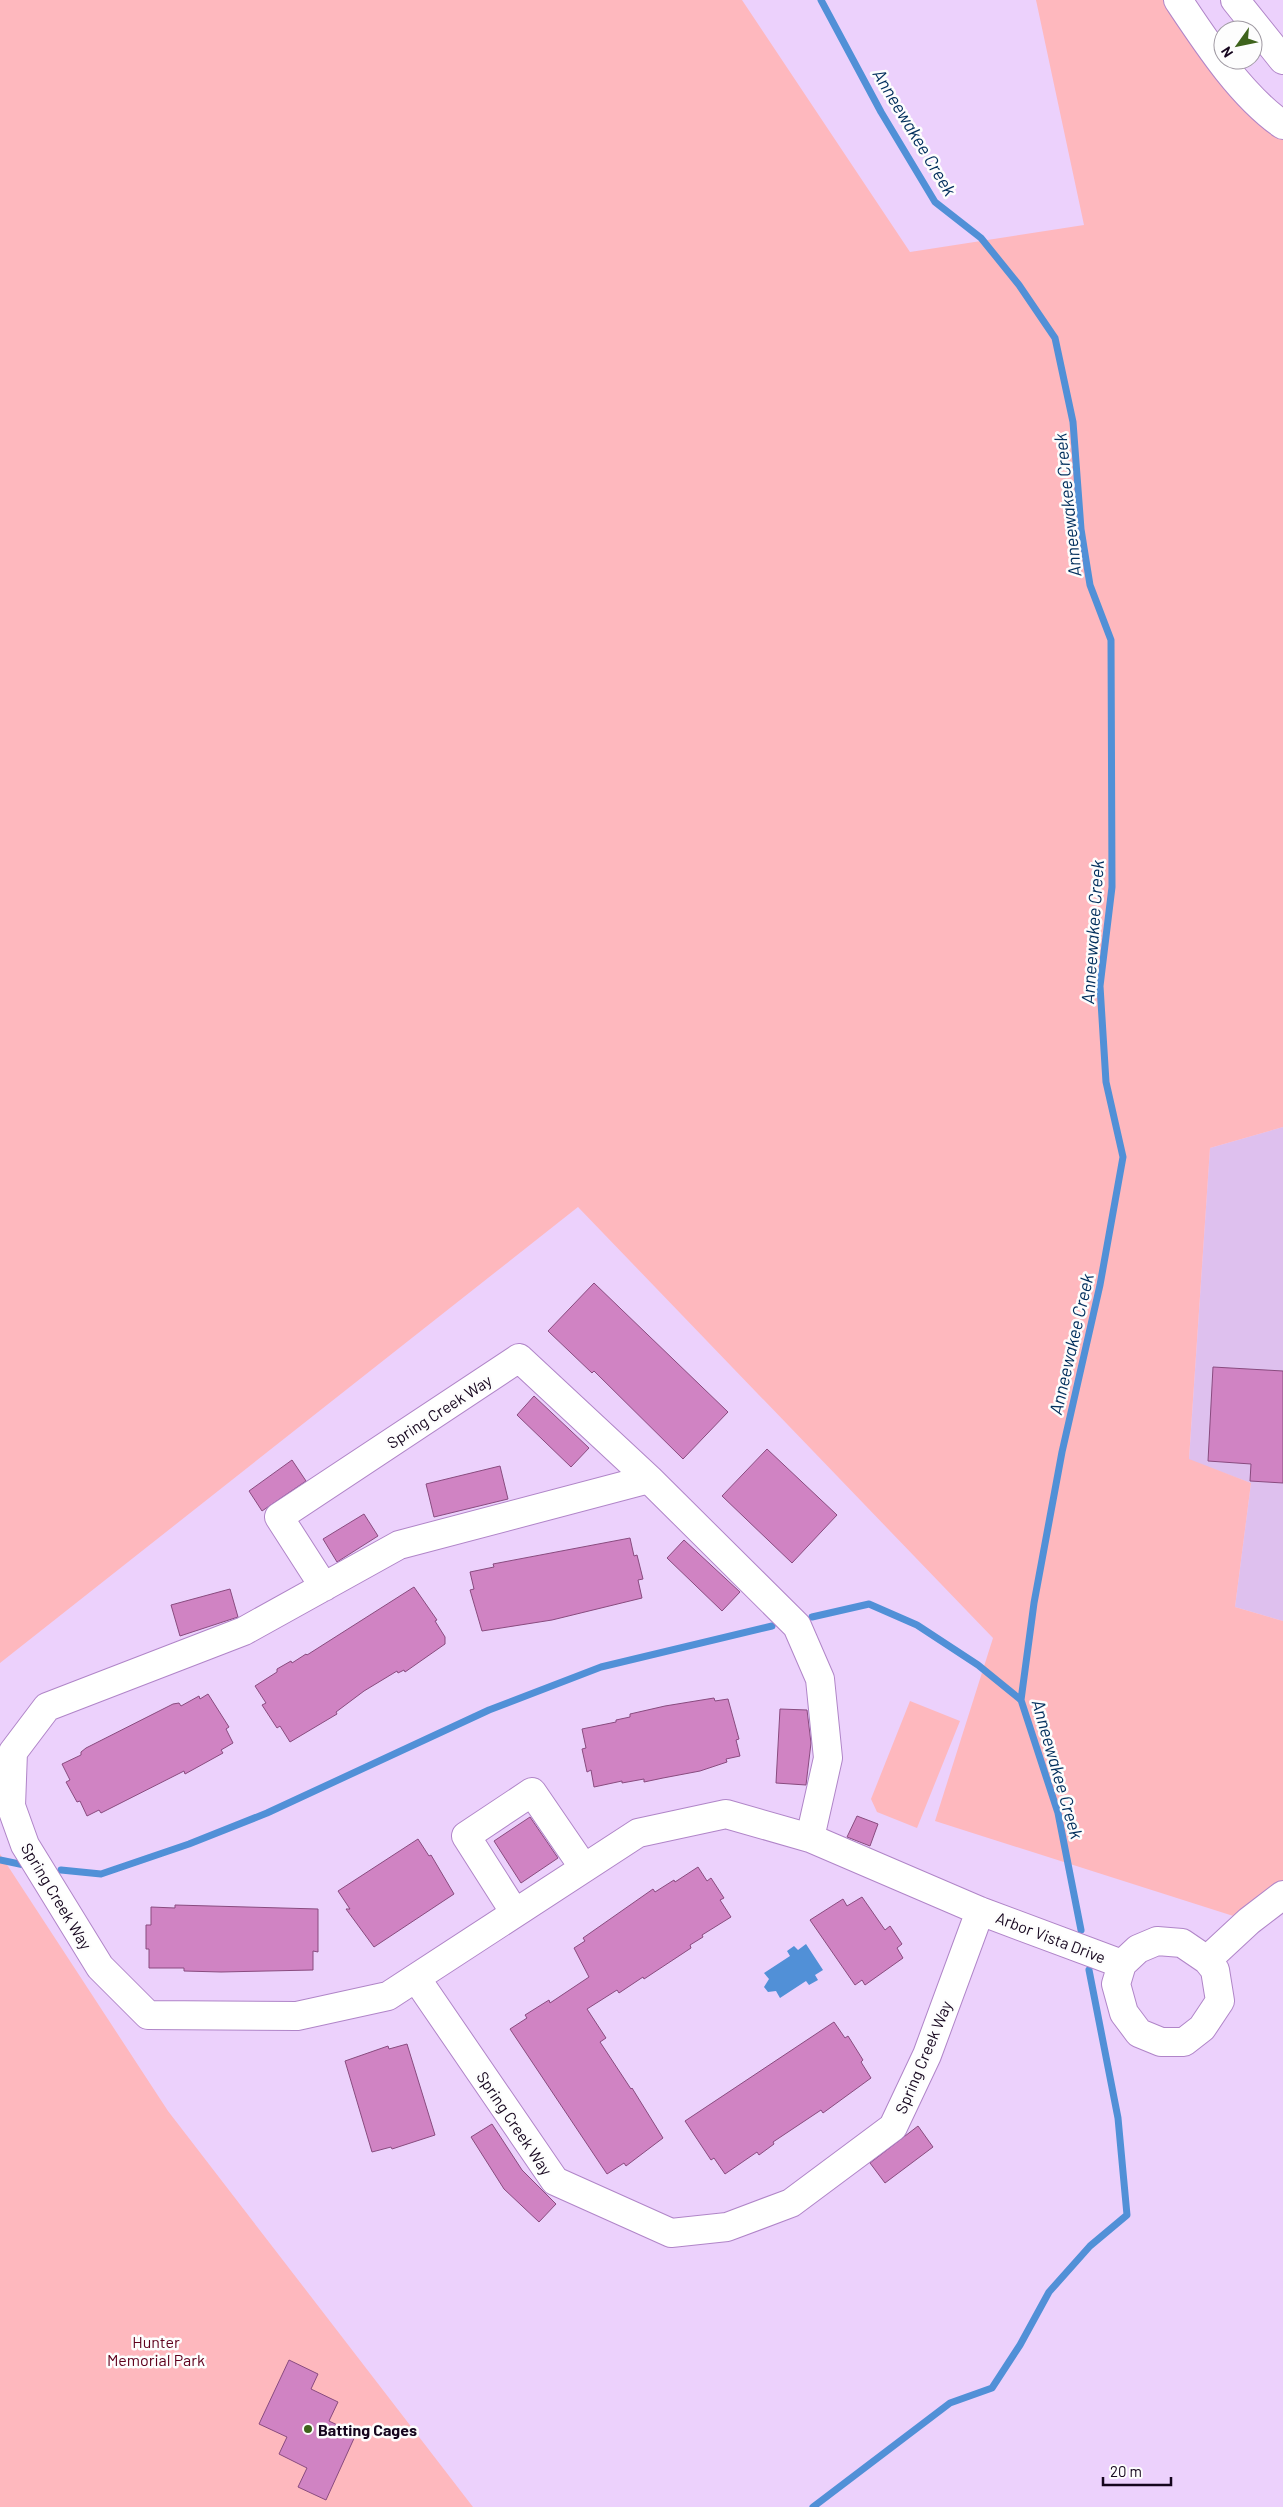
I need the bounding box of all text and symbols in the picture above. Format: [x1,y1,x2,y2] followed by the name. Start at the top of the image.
[1213,20,1263,70] north arrow
[1217,44,1236,61] text: N
[868,65,962,200] water label: Anneewakee Creek
[1049,432,1085,578] water label: Anneewakee Creek
[1076,859,1108,1005] water label: Anneewakee Creek
[1044,1271,1098,1417] water label: Anneewakee Creek
[383,1370,495,1452] street label: Spring Creek Way
[1028,1697,1089,1842] water label: Anneewakee Creek
[18,1839,97,1953] street label: Spring Creek Way
[993,1907,1109,1967] street label: Arbor Vista Drive
[891,1997,956,2116] street label: Spring Creek Way
[473,2068,557,2179] street label: Spring Creek Way
[107,2332,205,2369] park label: Hunter Memorial Park
[318,2420,417,2439] place label: Batting Cages
[302,2423,314,2435] marker: Batting Cages
[1103,2454,1170,2486] scale bar
[1110,2462,1142,2480] text: 20 m

